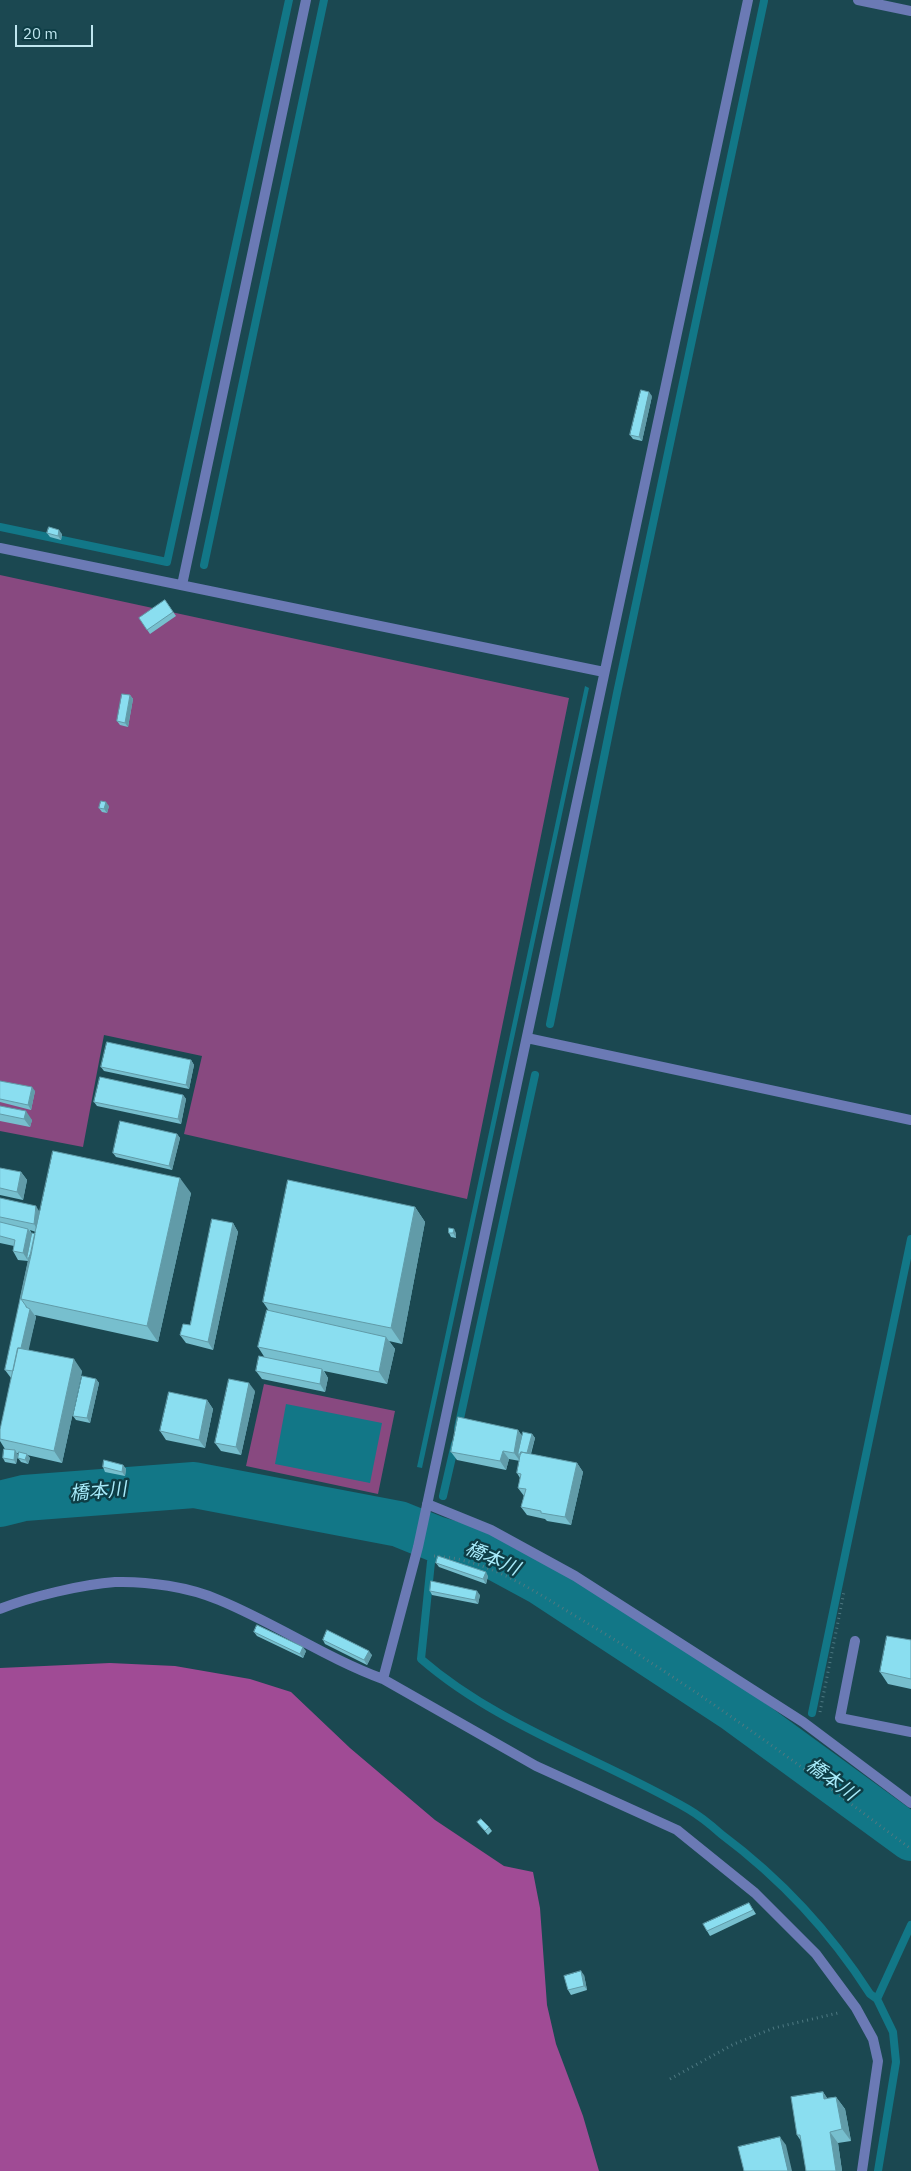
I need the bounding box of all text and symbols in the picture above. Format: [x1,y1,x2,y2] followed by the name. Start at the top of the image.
[18,15,95,47] scale bar
[23,24,58,43] text: 20 m
[69,1478,127,1506] water label: 橋本川
[461,1537,523,1581] water label: 橋本川
[801,1754,861,1806] water label: 橋本川

